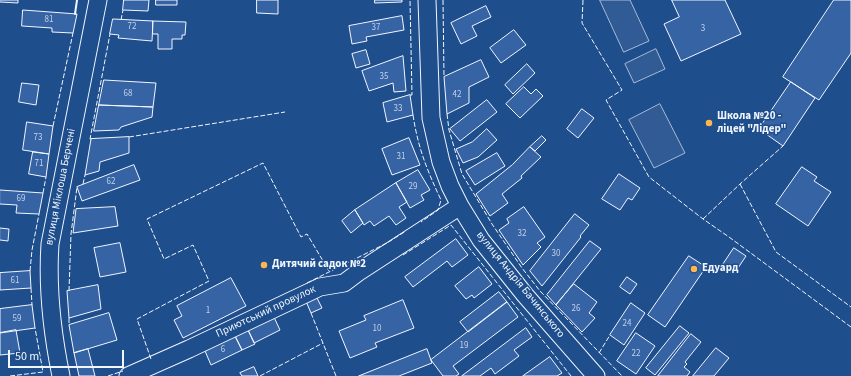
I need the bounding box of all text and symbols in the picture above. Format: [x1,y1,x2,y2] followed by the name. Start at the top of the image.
[45,15,53,25] house number: 81
[128,22,136,32] house number: 72
[372,23,380,33] house number: 37
[701,24,705,34] house number: 3
[380,72,388,82] house number: 35
[124,89,132,99] house number: 68
[453,90,461,100] house number: 42
[394,104,402,114] house number: 33
[717,110,786,136] place label: Школа №20 - ліцей "Лідер"
[704,118,714,128] marker: Школа №20 - ліцей "Лідер"
[43,128,79,246] street label: вулиця Міклоша Берчені
[34,133,42,143] house number: 73
[397,152,405,162] house number: 31
[35,159,43,169] house number: 71
[107,177,115,187] house number: 62
[409,182,417,192] house number: 29
[17,194,25,204] house number: 69
[473,229,567,341] street label: вулиця Андрія Бачинського
[518,229,526,239] house number: 32
[552,249,560,259] house number: 30
[272,258,366,272] place label: Дитячий садок №2
[259,260,269,270] marker: Дитячий садок №2
[702,262,738,276] place label: Едуард
[689,264,699,274] marker: Едуард
[11,276,19,286] house number: 61
[214,283,318,341] street label: Приютський провулок
[572,304,580,314] house number: 26
[206,306,210,316] house number: 1
[13,314,21,324] house number: 59
[623,319,631,329] house number: 24
[373,324,381,334] house number: 10
[460,341,468,351] house number: 19
[10,342,126,368] scale bar
[221,345,225,355] house number: 6
[15,348,39,365] text: 50 m
[632,349,640,359] house number: 22

